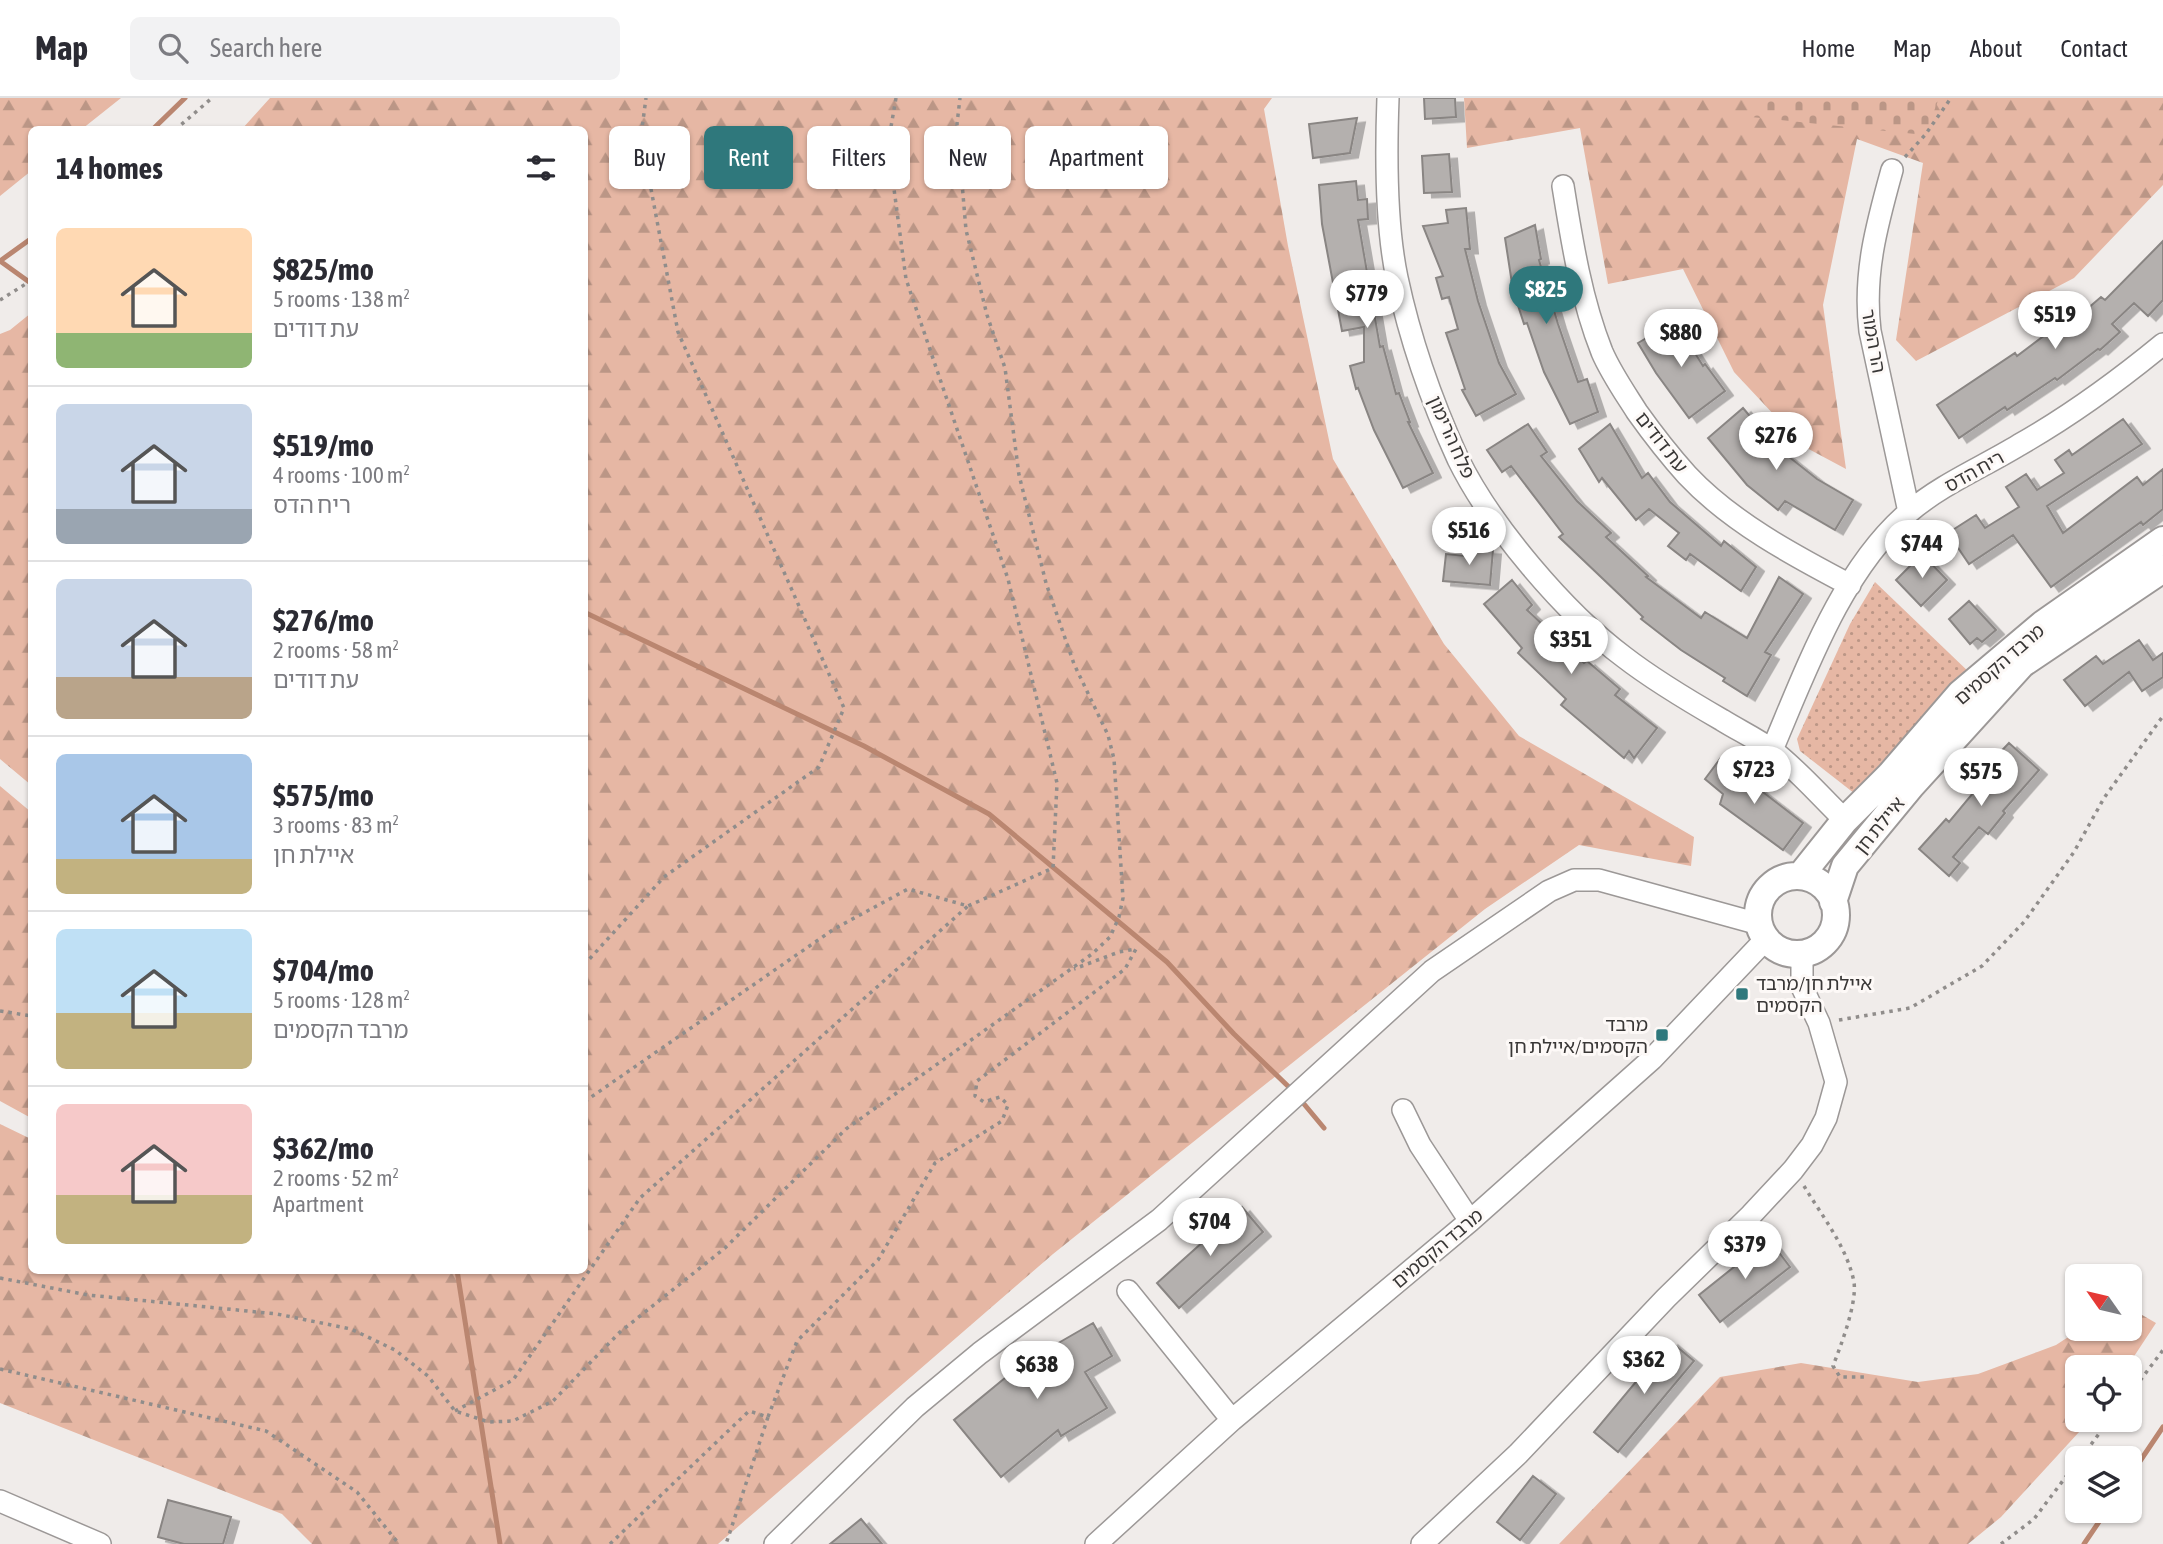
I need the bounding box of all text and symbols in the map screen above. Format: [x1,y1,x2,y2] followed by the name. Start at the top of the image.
[130,17,620,80] search box
[35,29,88,67] text: Map
[154,29,192,67] icon: search
[210,33,322,63] text: Search here
[1801,35,1855,62] text: Home
[1893,35,1931,62] text: Map
[1969,35,2022,62] text: About
[2060,35,2128,62] text: Contact
[609,126,690,189] chip: Buy
[704,126,793,189] chip: Rent
[807,126,910,189] chip: Filters
[924,126,1011,189] chip: New
[1025,126,1168,189] chip: Apartment
[522,149,560,187] icon: filters
[56,151,163,185] text: 14 homes
[273,252,374,286] text: $825/mo
[112,256,196,340] icon: home
[1505,266,1587,326] pin: $825
[1326,271,1408,330] pin: $779
[1525,276,1567,302] text: $825
[1346,280,1388,306] text: $779
[273,286,410,312] text: 5 rooms · 138 m²
[2014,292,2096,351] pin: $519
[2034,301,2076,327] text: $519
[1858,307,1890,375] street label: הר המור
[1640,310,1722,369] pin: $880
[273,316,359,342] text: עת דודים
[1660,319,1702,345] text: $880
[1424,392,1480,482] street label: פלח הרימון
[1631,407,1693,477] street label: עת דודים
[1735,412,1817,472] pin: $276
[1755,422,1797,448] text: $276
[273,428,374,462] text: $519/mo
[112,432,196,516] icon: home
[1941,446,2007,496] street label: ריח הדס
[273,462,410,488] text: 4 rooms · 100 m²
[273,492,351,518] text: ריח הדס
[1428,508,1510,567] pin: $516
[1448,517,1490,543] text: $516
[1881,520,1963,580] pin: $744
[1901,530,1943,556] text: $744
[273,603,374,637] text: $276/mo
[112,607,196,691] icon: home
[1530,616,1612,676] pin: $351
[1950,619,2048,709] street label: מרבד הקסמים
[1550,626,1592,652] text: $351
[273,637,399,663] text: 2 rooms · 58 m²
[273,667,359,693] text: עת דודים
[1713,746,1795,806] pin: $723
[1940,748,2022,808] pin: $575
[1733,756,1775,782] text: $723
[1960,758,2002,784] text: $575
[273,778,374,812] text: $575/mo
[112,782,196,866] icon: home
[1849,792,1909,858] street label: איילת חן
[273,812,399,838] text: 3 rooms · 83 m²
[273,842,354,868] text: איילת חן
[273,953,374,987] text: $704/mo
[112,957,196,1041] icon: home
[1756,972,1872,1016] place label: איילת חן/מרבד הקסמים
[1734,986,1750,1002] marker: איילת חן/מרבד הקסמים
[273,987,410,1013] text: 5 rooms · 128 m²
[1508,1013,1648,1057] place label: מרבד הקסמים/איילת חן
[273,1017,408,1043] text: מרבד הקסמים
[1654,1027,1670,1043] marker: מרבד הקסמים/איילת חן
[273,1131,374,1165] text: $362/mo
[112,1132,196,1216] icon: home
[273,1165,399,1191] text: 2 rooms · 52 m²
[273,1191,364,1217] text: Apartment
[1169,1198,1251,1258] pin: $704
[1387,1204,1487,1292] street label: מרבד הקסמים
[1189,1208,1231,1234] text: $704
[1704,1222,1786,1281] pin: $379
[1724,1231,1766,1257] text: $379
[2065,1264,2142,1340] north arrow
[2065,1264,2142,1523] map controls
[1603,1336,1685,1396] pin: $362
[996,1342,1078,1401] pin: $638
[1623,1346,1665,1372] text: $362
[1016,1351,1058,1377] text: $638
[2065,1355,2142,1432] button: locate
[2065,1446,2142,1523] button: layers

